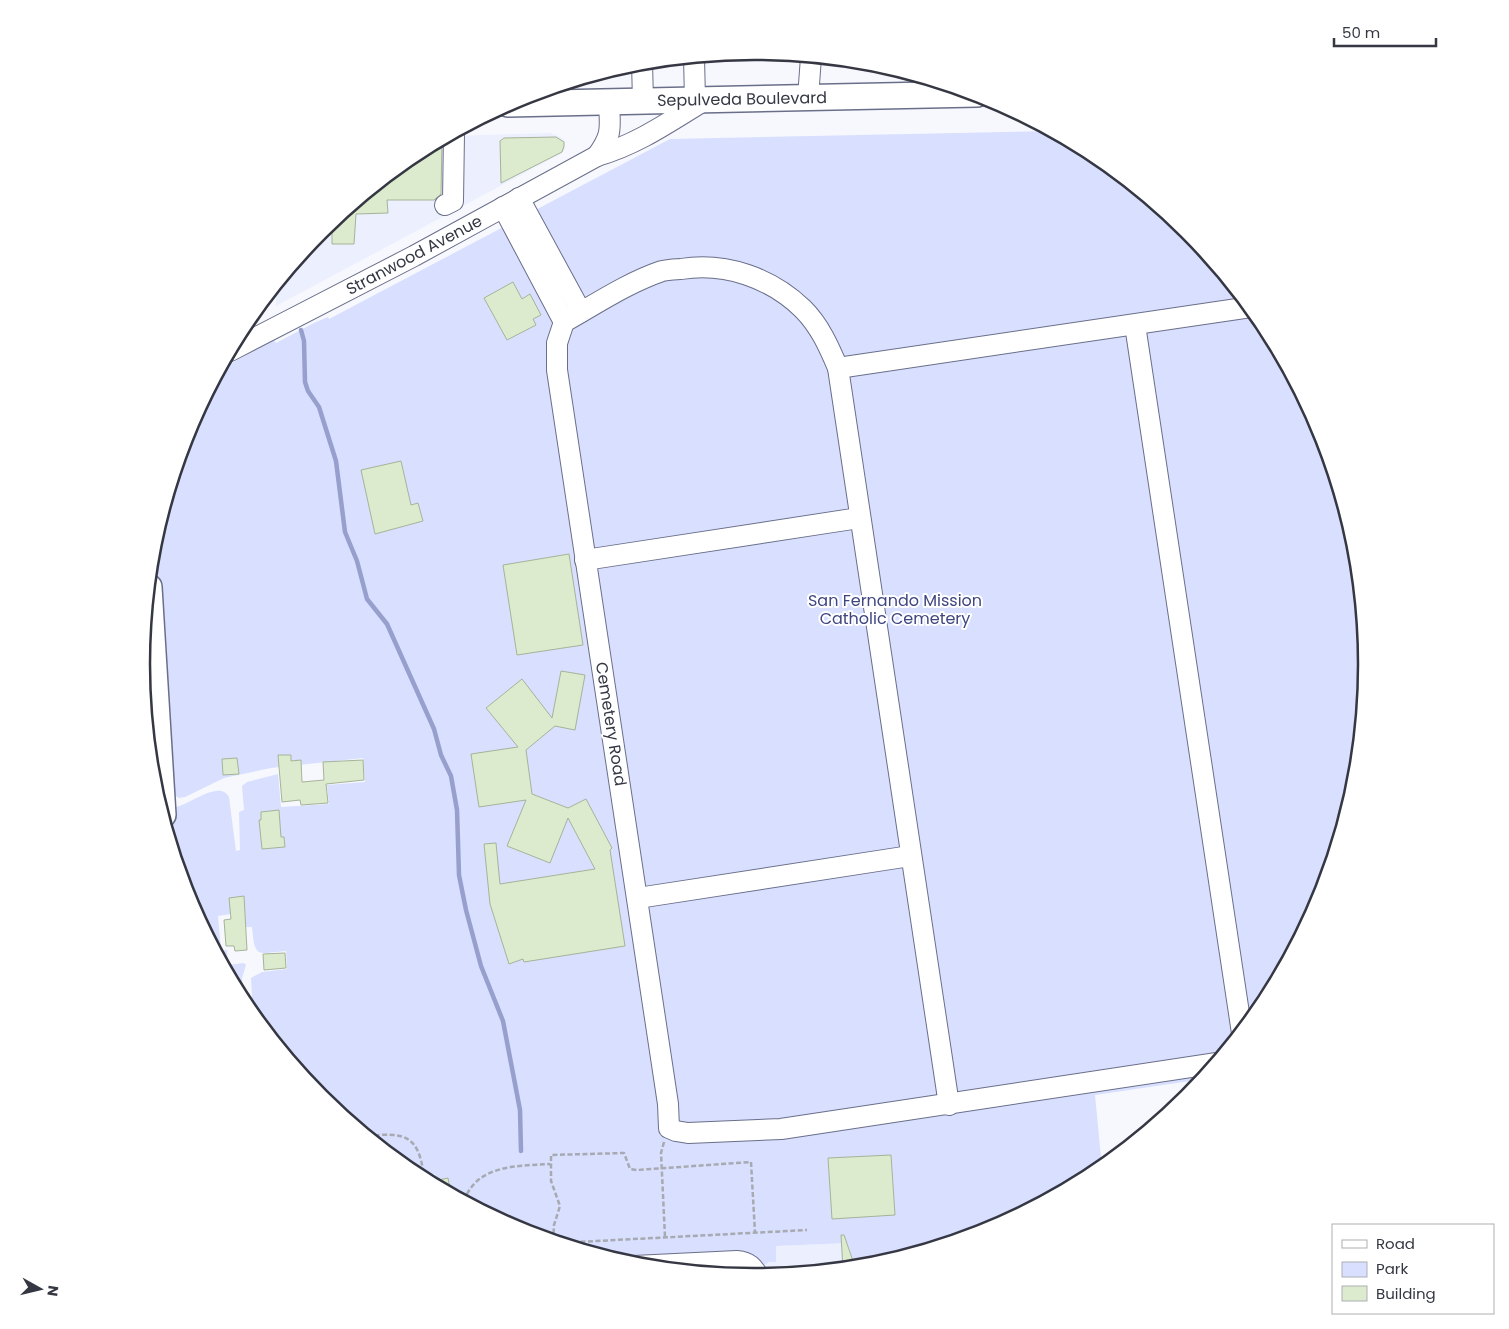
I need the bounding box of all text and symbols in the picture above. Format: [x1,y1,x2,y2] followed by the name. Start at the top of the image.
[1334,15,1436,47] scale bar
[1342,22,1380,43] text: 50 m
[657,86,827,112] street label: Sepulveda Boulevard
[342,209,486,301] street label: Stranwood Avenue
[808,589,982,630] park label: San Fernando Mission Catholic Cemetery
[590,660,632,788] street label: Cemetery Road
[1332,1224,1494,1314] legend
[1376,1233,1415,1254] text: Road
[1376,1258,1408,1279] text: Park
[15,1264,65,1314] north arrow
[1376,1283,1436,1304] text: Building
[42,1284,64,1297] text: N

